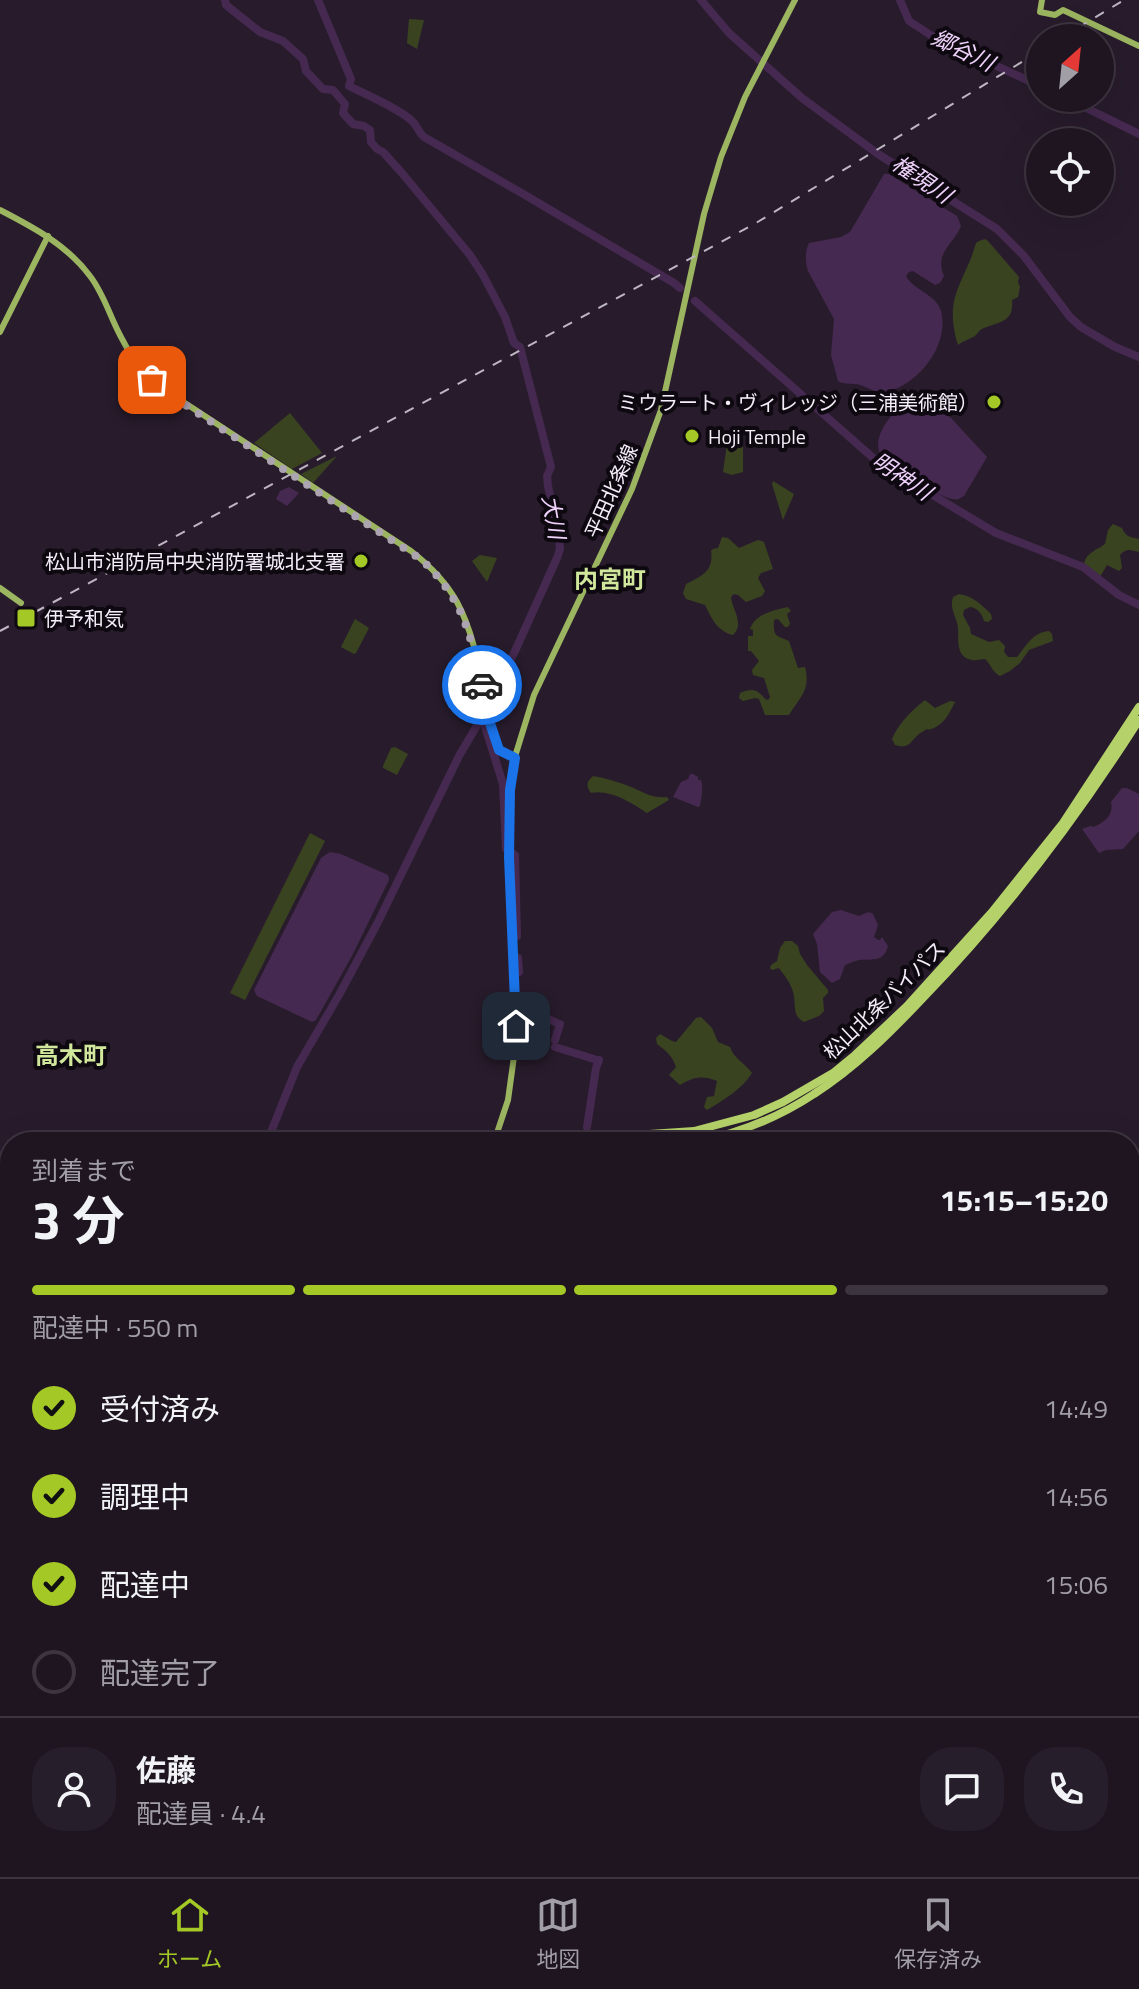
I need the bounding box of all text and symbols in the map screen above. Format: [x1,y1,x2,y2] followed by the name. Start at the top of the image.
[926,20,1002,81] water label: 郷谷川
[1026,24,1114,112] north arrow
[1026,24,1114,216] map controls
[1026,128,1114,216] button: locate
[885,146,961,213] water label: 権現川
[118,346,186,414] pin
[130,358,174,402] icon: bag
[618,387,978,418] place label: ミウラート・ヴィレッジ（三浦美術館）
[985,393,1003,411] marker: ミウラート・ヴィレッジ（三浦美術館）
[708,421,806,452] place label: Hoji Temple
[683,427,701,445] marker: Hoji Temple
[577,439,645,543] street label: 平田北条線
[865,443,941,510] water label: 明神川
[533,492,575,544] water label: 大川
[45,546,345,577] place label: 松山市消防局中央消防署城北支署
[352,552,370,570] marker: 松山市消防局中央消防署城北支署
[574,561,646,597] district label: 内宮町
[44,603,124,634] place label: 伊予和気
[15,607,37,629] marker: 伊予和気
[442,645,522,725] courier
[460,663,504,707] icon: car
[816,933,952,1067] street label: 松山北条バイパス
[482,992,550,1060] pin
[494,1004,538,1048] icon: home
[35,1037,107,1073] district label: 高木町
[32,1151,136,1190] text: 到着まで
[940,1177,1108,1223] text: 15:15–15:20
[32,1180,125,1259] text: 3 分
[32,1308,198,1347] text: 配達中 · 550 m
[32,1386,76,1430] icon: check
[100,1386,220,1432] text: 受付済み
[1044,1389,1108,1428] text: 14:49
[32,1474,76,1518] icon: check
[100,1474,190,1520] text: 調理中
[1044,1477,1108,1516] text: 14:56
[32,1562,76,1606] icon: check
[100,1562,190,1608] text: 配達中
[1044,1565,1108,1604] text: 15:06
[100,1650,220,1696] text: 配達完了
[32,1747,116,1831] button: person
[136,1747,196,1793] text: 佐藤
[920,1747,1004,1831] button: chat
[1024,1747,1108,1831] button: phone
[136,1794,266,1833] text: 配達員 · 4.4
[157,1893,222,1976] tab: ホーム
[536,1893,580,1976] tab: 地図
[894,1893,982,1976] tab: 保存済み

